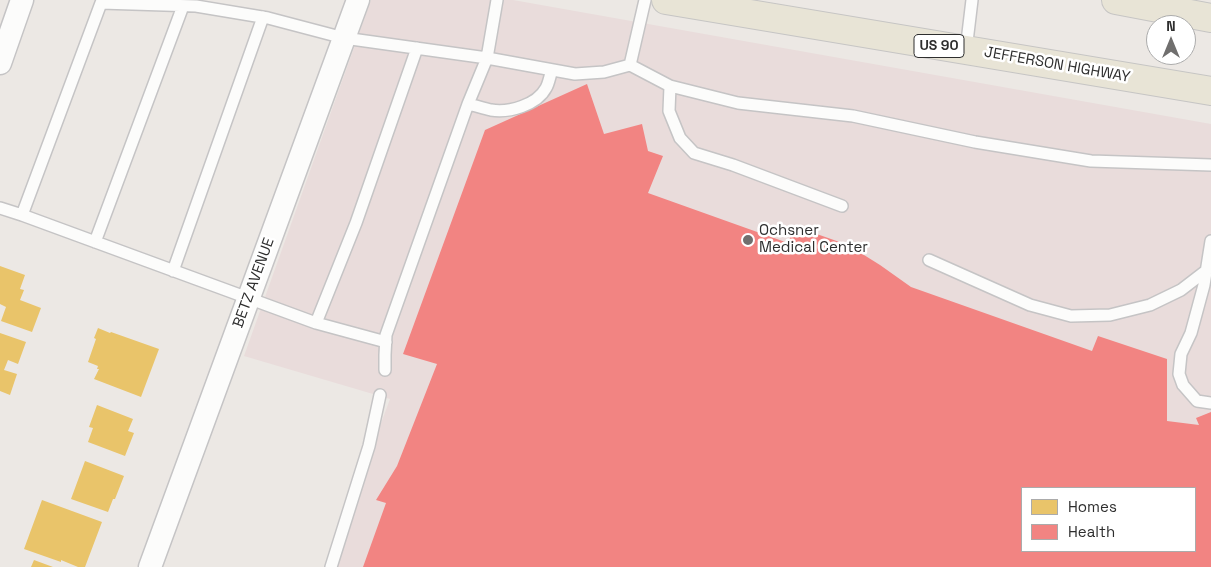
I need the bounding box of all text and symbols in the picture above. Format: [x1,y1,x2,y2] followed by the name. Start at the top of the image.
[1146,15,1196,65] north arrow
[1166,17,1176,35] text: N
[914,34,964,58] road number: US 90
[983,43,1131,87] street label: JEFFERSON HIGHWAY
[759,222,868,257] place label: Ochsner Medical Center
[741,233,755,247] marker: Ochsner Medical Center
[229,236,279,330] street label: BETZ AVENUE
[1021,487,1196,552] legend
[1068,497,1117,516] text: Homes
[1068,522,1115,541] text: Health

